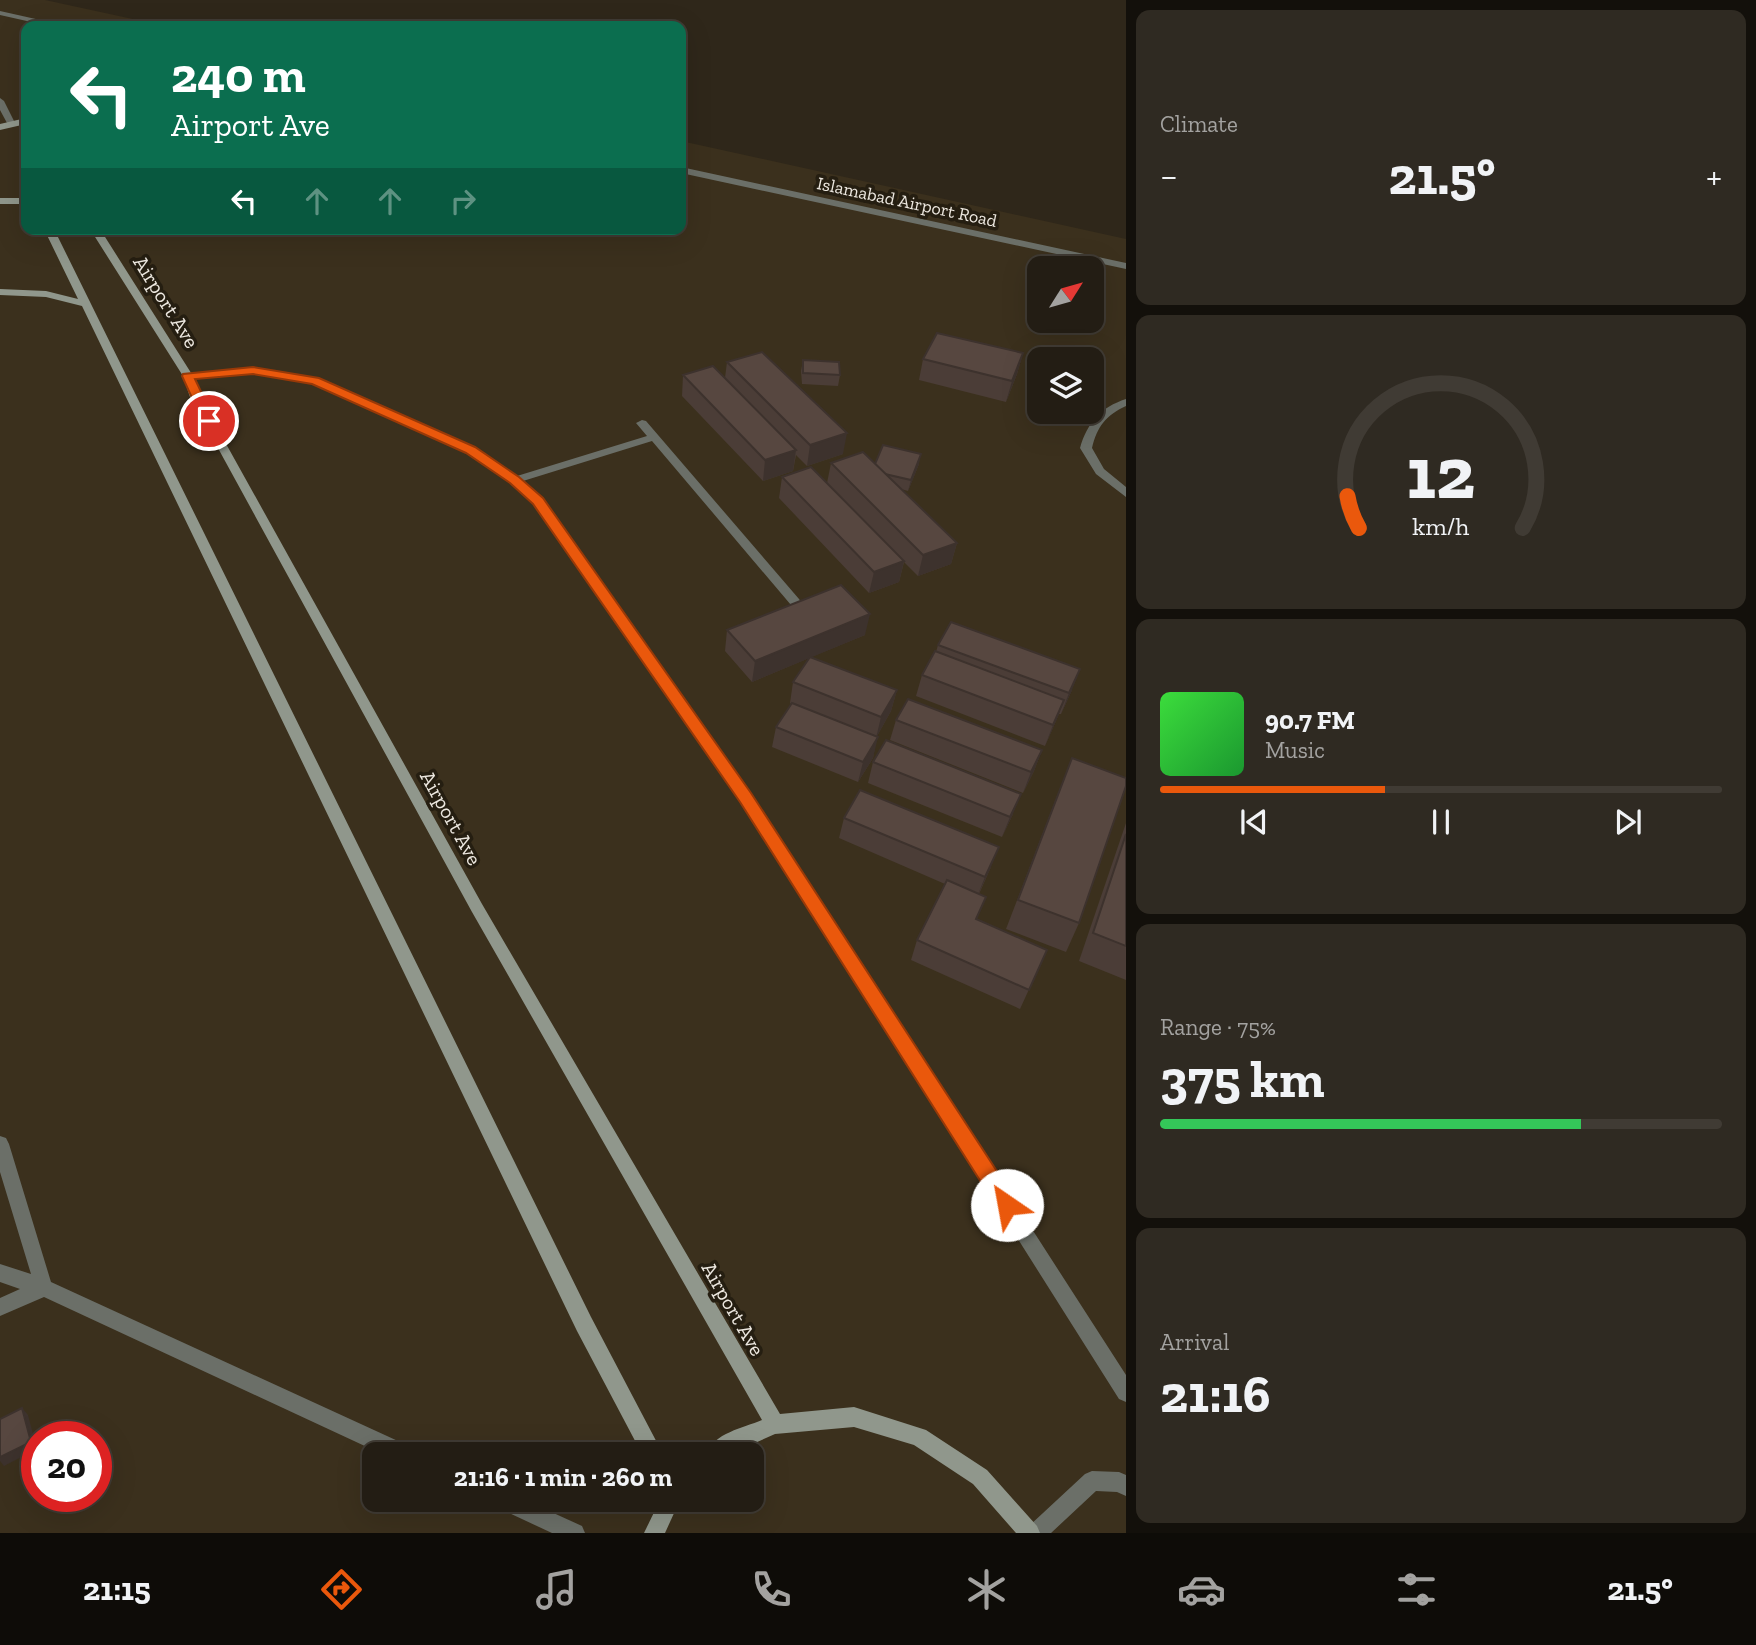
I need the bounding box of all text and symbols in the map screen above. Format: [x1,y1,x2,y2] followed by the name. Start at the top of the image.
[171,46,306,105] text: 240 m
[56,49,147,140] icon: left
[171,106,330,144] text: Airport Ave
[1160,110,1238,138] text: Climate
[1388,145,1495,207] text: 21.5°
[1160,153,1178,199] text: −
[1706,153,1722,199] text: +
[815,172,999,232] street label: Islamabad Airport Road
[225,182,263,220] icon: left
[298,182,336,220] icon: ahead
[371,182,409,220] icon: ahead
[444,182,482,220] icon: right
[128,251,205,353] street label: Airport Ave
[1027,256,1104,332] north arrow
[1027,256,1104,424] map controls
[1027,347,1104,424] button: layers
[179,391,239,451] pin
[190,402,228,440] icon: arrive
[1407,429,1475,517] text: 12
[1412,511,1470,541] text: km/h
[1265,704,1355,736] text: 90.7 FM
[1265,736,1325,764] text: Music
[415,766,488,870] street label: Airport Ave
[1235,803,1273,841] icon: previous
[1422,803,1460,841] icon: pause
[1609,803,1647,841] icon: next
[1160,1013,1276,1041] text: Range · 75%
[1160,1048,1325,1110] text: 375 km
[970,1168,1044,1242] position arrow
[697,1257,770,1360] street label: Airport Ave
[1160,1328,1229,1356] text: Arrival
[1160,1363,1271,1425] text: 21:16
[21,1421,112,1512] speed limit sign: 20
[454,1461,672,1493] text: 21:16 · 1 min · 260 m
[317,1565,366,1614] icon: directions
[532,1565,581,1614] icon: music
[747,1565,796,1614] icon: phone
[962,1565,1011,1614] icon: climate
[1177,1565,1226,1614] icon: car
[1392,1565,1441,1614] icon: filters
[83,1570,151,1608] text: 21:15
[1607,1570,1673,1608] text: 21.5°

